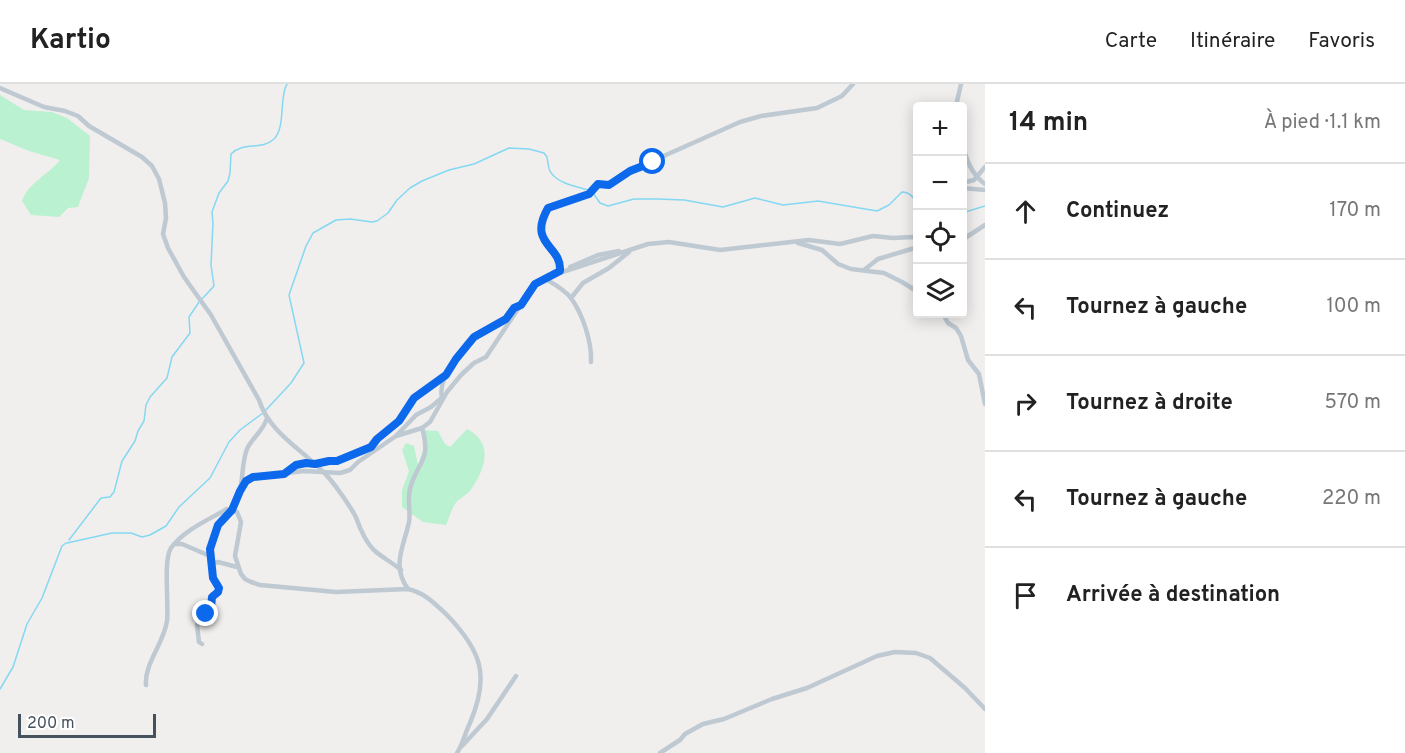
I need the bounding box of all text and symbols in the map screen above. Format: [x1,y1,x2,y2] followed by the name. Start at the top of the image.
[30,23,111,59] text: Kartio
[1105,28,1157,55] text: Carte
[1190,28,1275,55] text: Itinéraire
[1308,28,1375,55] text: Favoris
[913,102,967,318] map controls
[913,102,967,156] button: +
[1009,107,1088,140] text: 14 min
[1264,110,1381,136] text: À pied · 1.1 km
[639,148,665,174] route start
[913,156,967,210] button: −
[1009,195,1042,228] icon: ahead
[1066,198,1169,225] text: Continuez
[1329,198,1381,224] text: 170 m
[913,210,967,264] button: locate
[913,264,967,318] button: layers
[1009,291,1042,324] icon: left
[1066,294,1247,321] text: Tournez à gauche
[1326,294,1381,320] text: 100 m
[1009,387,1042,420] icon: right
[1066,390,1233,417] text: Tournez à droite
[1324,390,1381,416] text: 570 m
[1009,483,1042,516] icon: left
[1066,486,1247,513] text: Tournez à gauche
[1322,486,1381,512] text: 220 m
[1009,579,1042,612] icon: arrive
[1066,582,1280,609] text: Arrivée à destination
[192,600,218,626] route end
[18,711,156,738] scale bar
[27,714,75,734] text: 200 m

